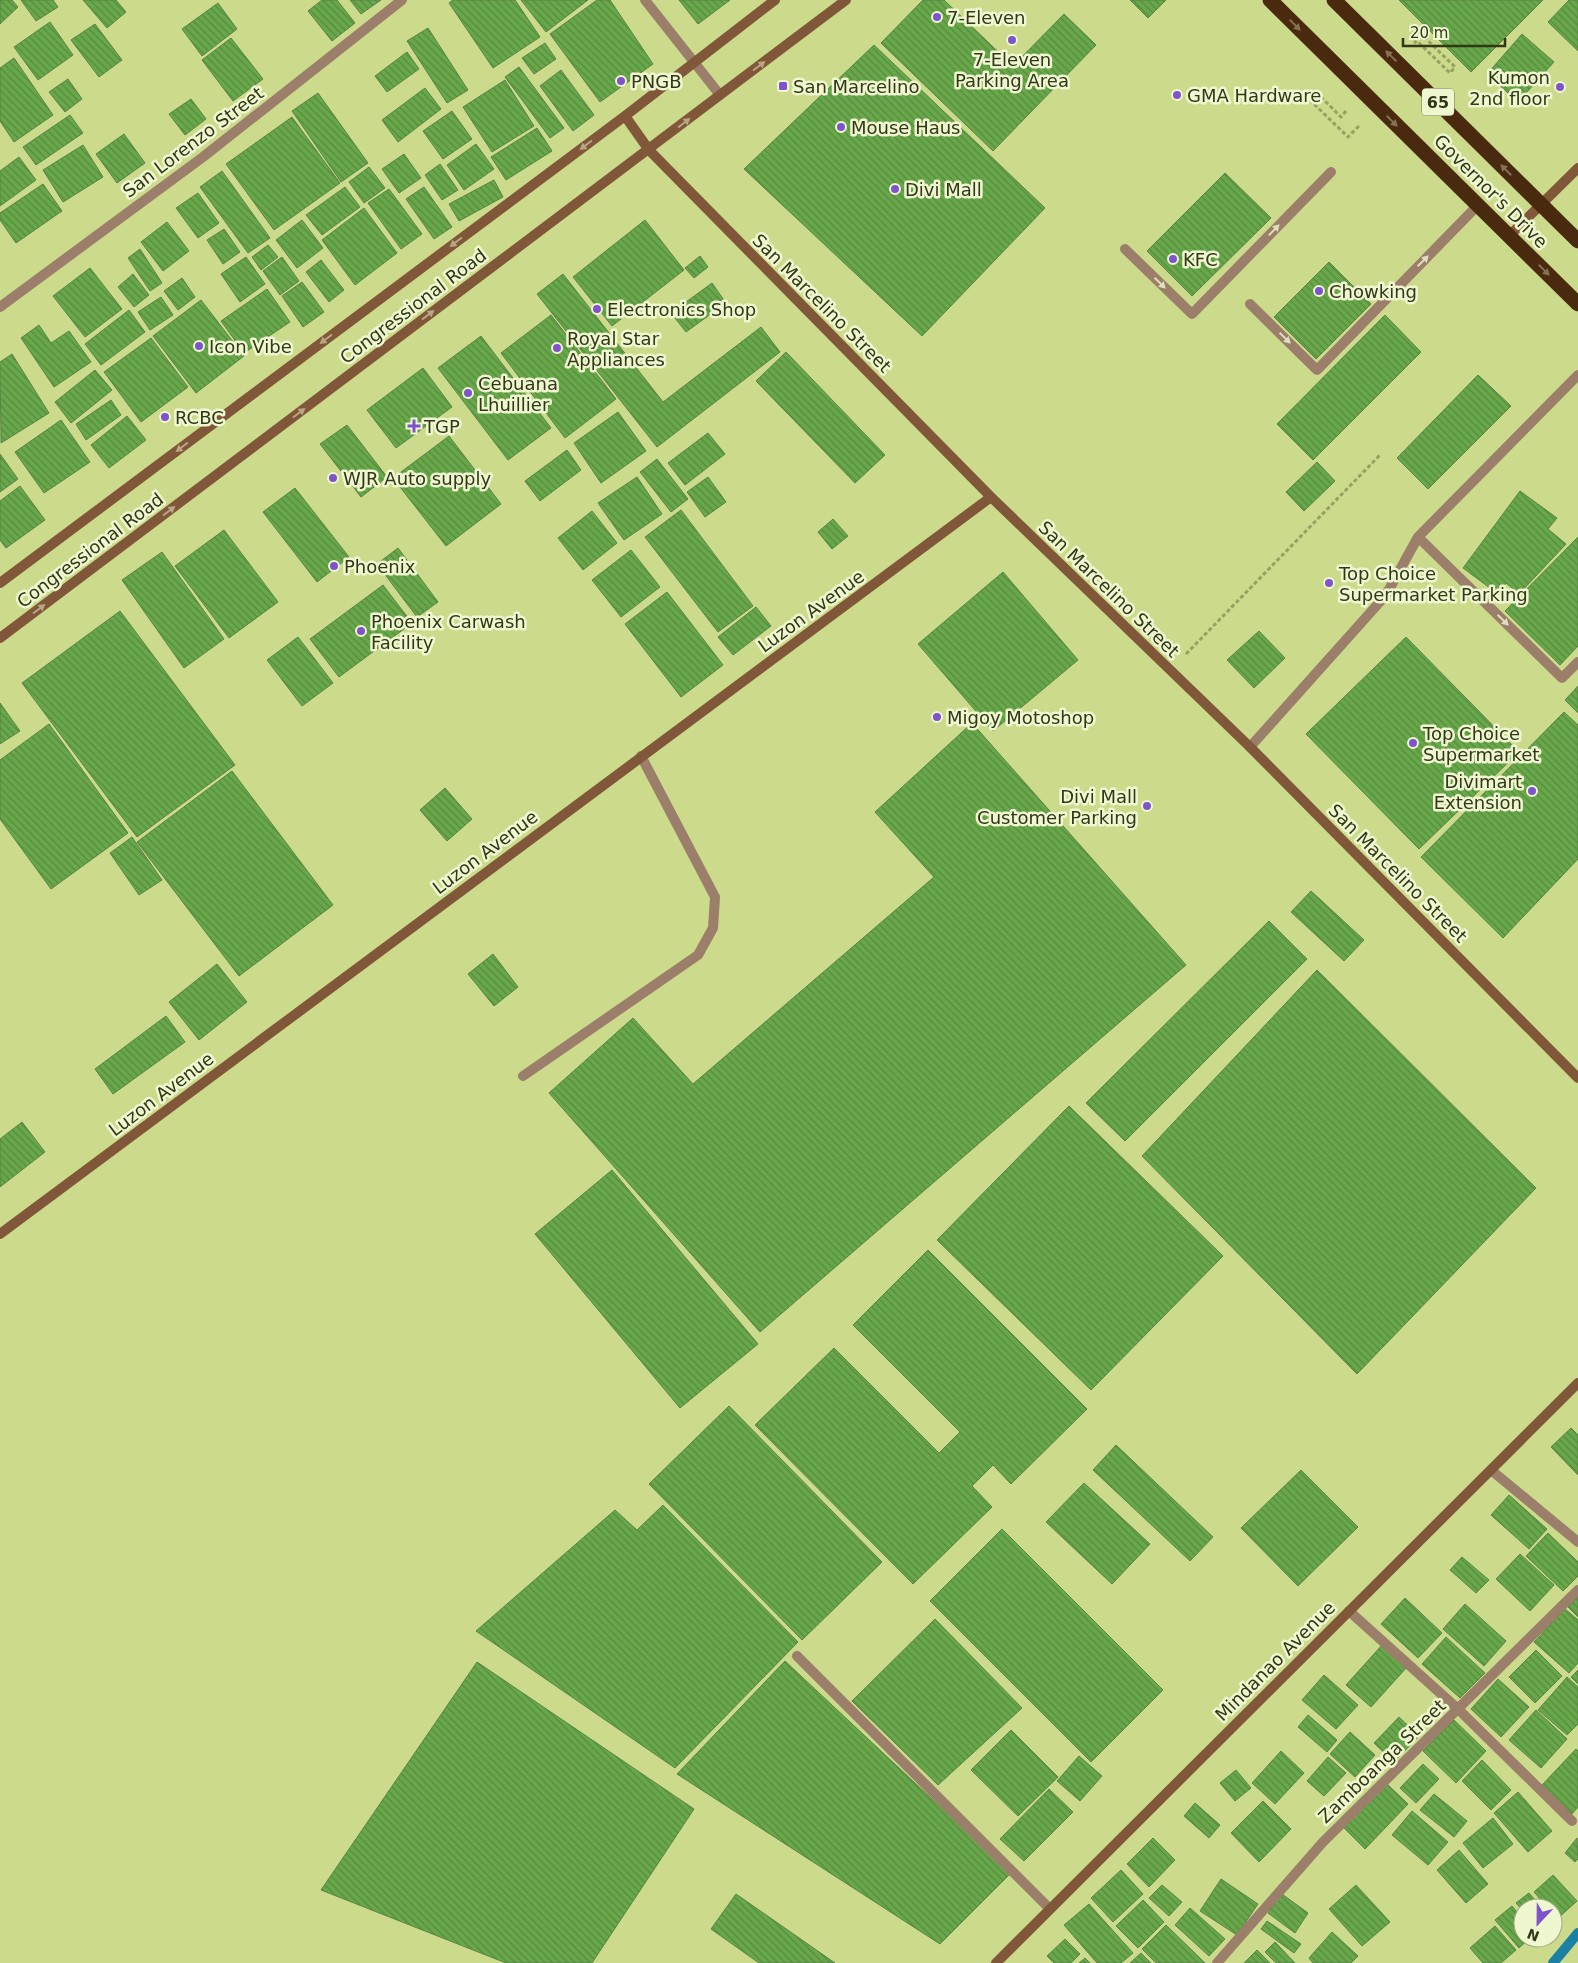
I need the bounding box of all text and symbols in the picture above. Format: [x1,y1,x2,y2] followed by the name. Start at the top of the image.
[947,7,1026,28] place label: 7-Eleven
[931,11,943,23] marker: 7-Eleven
[1403,15,1506,47] scale bar
[1289,19,1301,31] one-way arrow
[1410,24,1448,42] text: 20 m
[1006,34,1018,46] marker: 7-Eleven Parking Area
[955,49,1069,91] place label: 7-Eleven Parking Area
[1385,50,1397,62] one-way arrow
[752,61,766,71] one-way arrow
[1469,67,1551,109] place label: Kumon 2nd floor
[631,71,682,92] place label: PNGB
[615,75,627,87] marker: PNGB
[793,76,920,97] place label: San Marcelino
[777,80,789,92] marker: San Marcelino
[1554,81,1566,93] marker: Kumon 2nd floor
[119,82,267,202] street label: San Lorenzo Street
[1187,85,1321,106] place label: GMA Hardware
[1422,88,1454,115] road number: 65
[1171,89,1183,101] marker: GMA Hardware
[1386,114,1398,126] one-way arrow
[677,117,690,128] one-way arrow
[851,117,960,138] place label: Mouse Haus
[835,121,847,133] marker: Mouse Haus
[1430,130,1552,252] street label: Governor's Drive
[579,140,593,150] one-way arrow
[1501,164,1513,176] one-way arrow
[905,179,982,200] place label: Divi Mall
[889,183,901,195] marker: Divi Mall
[1268,225,1280,237] one-way arrow
[748,229,896,377] street label: San Marcelino Street
[449,237,463,247] one-way arrow
[336,244,490,368] street label: Congressional Road
[1183,249,1218,270] place label: KFC
[1167,253,1179,265] marker: KFC
[1417,255,1429,267] one-way arrow
[1537,264,1549,276] one-way arrow
[1154,277,1166,289] one-way arrow
[1329,281,1417,302] place label: Chowking
[1313,285,1325,297] marker: Chowking
[607,299,756,320] place label: Electronics Shop
[591,303,603,315] marker: Electronics Shop
[421,310,434,321] one-way arrow
[567,328,665,370] place label: Royal Star Appliances
[1278,332,1290,344] one-way arrow
[320,334,333,345] one-way arrow
[209,336,292,357] place label: Icon Vibe
[193,340,205,352] marker: Icon Vibe
[551,342,563,354] marker: Royal Star Appliances
[478,373,558,415] place label: Cebuana Lhuillier
[462,387,474,399] marker: Cebuana Lhuillier
[175,407,224,428] place label: RCBC
[292,408,306,418] one-way arrow
[159,411,171,423] marker: RCBC
[423,416,460,437] place label: TGP
[408,420,420,432] marker: TGP
[175,442,189,452] one-way arrow
[343,468,491,489] place label: WJR Auto supply
[327,472,339,484] marker: WJR Auto supply
[13,488,167,612] street label: Congressional Road
[162,506,176,516] one-way arrow
[1034,517,1184,661] street label: San Marcelino Street
[344,556,416,577] place label: Phoenix
[328,560,340,572] marker: Phoenix
[1338,563,1528,605] place label: Top Choice Supermarket Parking
[754,566,868,656] street label: Luzon Avenue
[1323,577,1335,589] marker: Top Choice Supermarket Parking
[32,603,45,614] one-way arrow
[371,611,526,653] place label: Phoenix Carwash Facility
[1497,614,1509,626] one-way arrow
[355,625,367,637] marker: Phoenix Carwash Facility
[947,707,1094,728] place label: Migoy Motoshop
[931,711,943,723] marker: Migoy Motoshop
[1422,723,1539,765] place label: Top Choice Supermarket
[1407,737,1419,749] marker: Top Choice Supermarket
[1434,771,1522,813] place label: Divimart Extension
[1526,785,1538,797] marker: Divimart Extension
[977,786,1137,828] place label: Divi Mall Customer Parking
[1324,799,1472,947] street label: San Marcelino Street
[1141,800,1153,812] marker: Divi Mall Customer Parking
[429,806,541,898] street label: Luzon Avenue
[105,1048,217,1140] street label: Luzon Avenue
[1211,1597,1339,1725] street label: Mindanao Avenue
[1314,1695,1450,1827] street label: Zamboanga Street
[1513,1898,1563,1948] north arrow
[1525,1925,1542,1945] text: N

